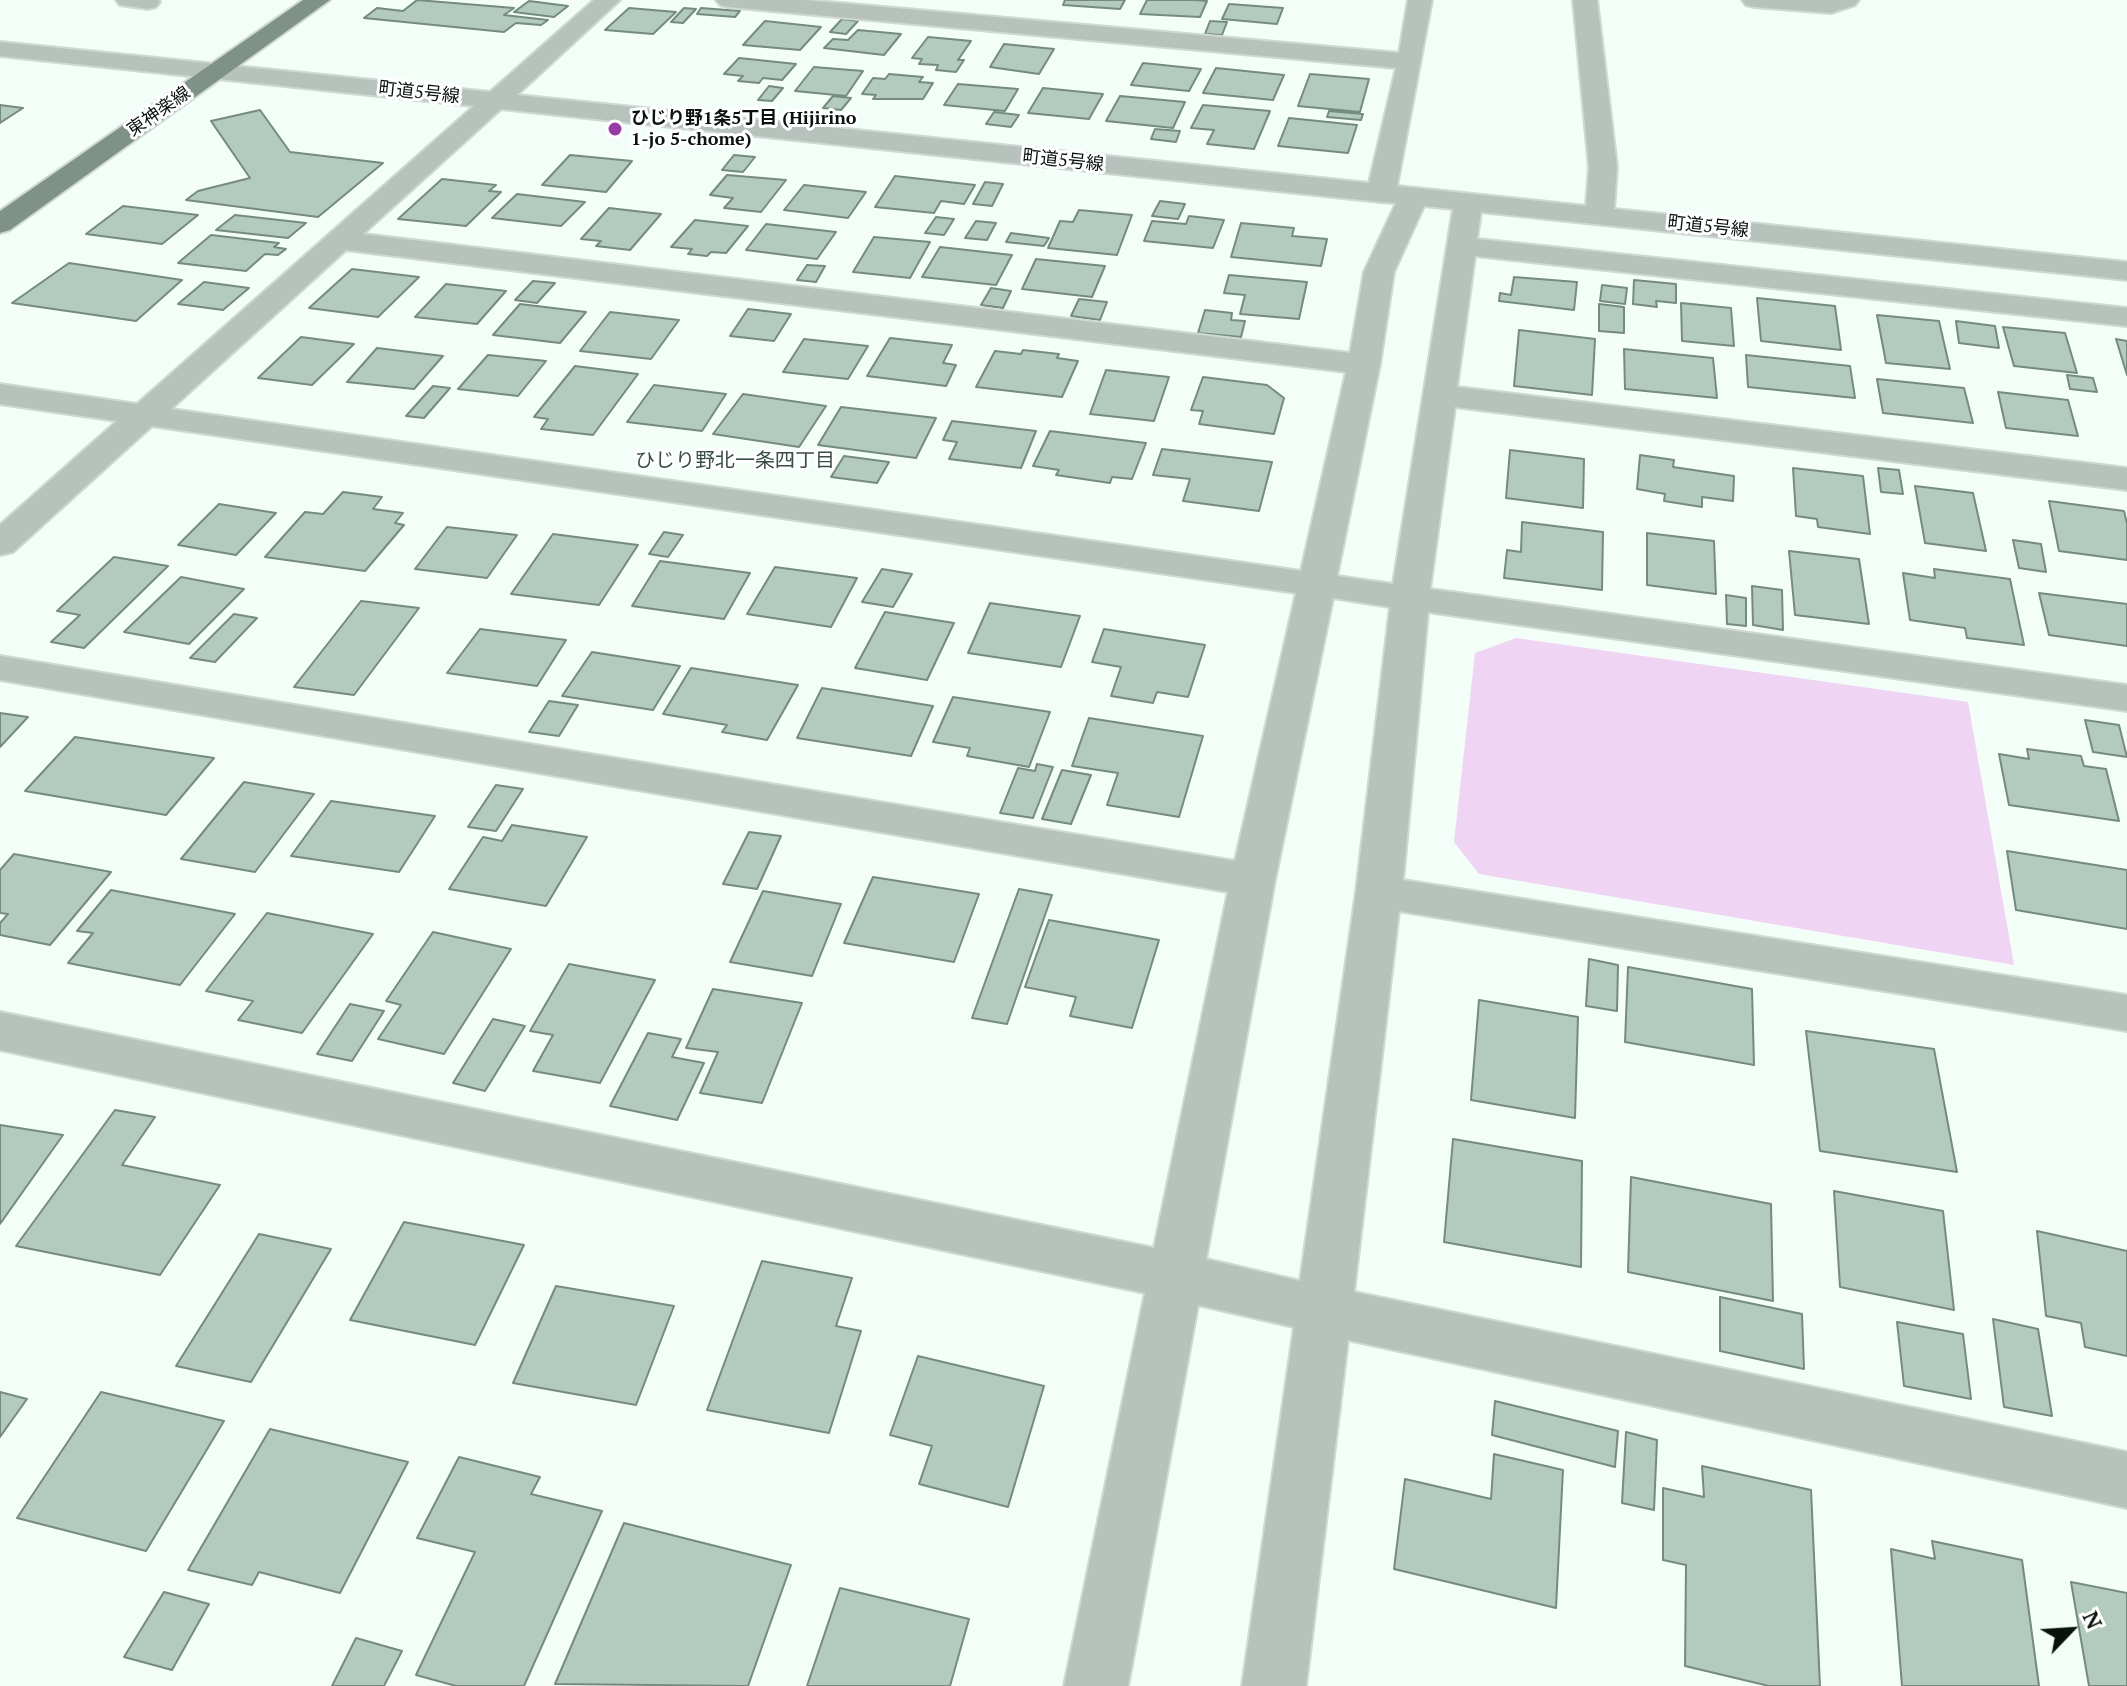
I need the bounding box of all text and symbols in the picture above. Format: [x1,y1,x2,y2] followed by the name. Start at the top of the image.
[377,78,461,108] street label: 町道5号線
[123,83,195,141] street label: 東神楽線
[631,108,857,150] place label: ひじり野1条5丁目 (Hijirino 1-jo 5-chome)
[606,120,624,138] marker: ひじり野1条5丁目 (Hijirino 1-jo 5-chome)
[1021,146,1105,176] street label: 町道5号線
[1666,212,1750,242] street label: 町道5号線
[635,449,835,473] district label: ひじり野北一条四丁目
[2031,1590,2111,1670] north arrow
[2077,1606,2110,1633] text: N

